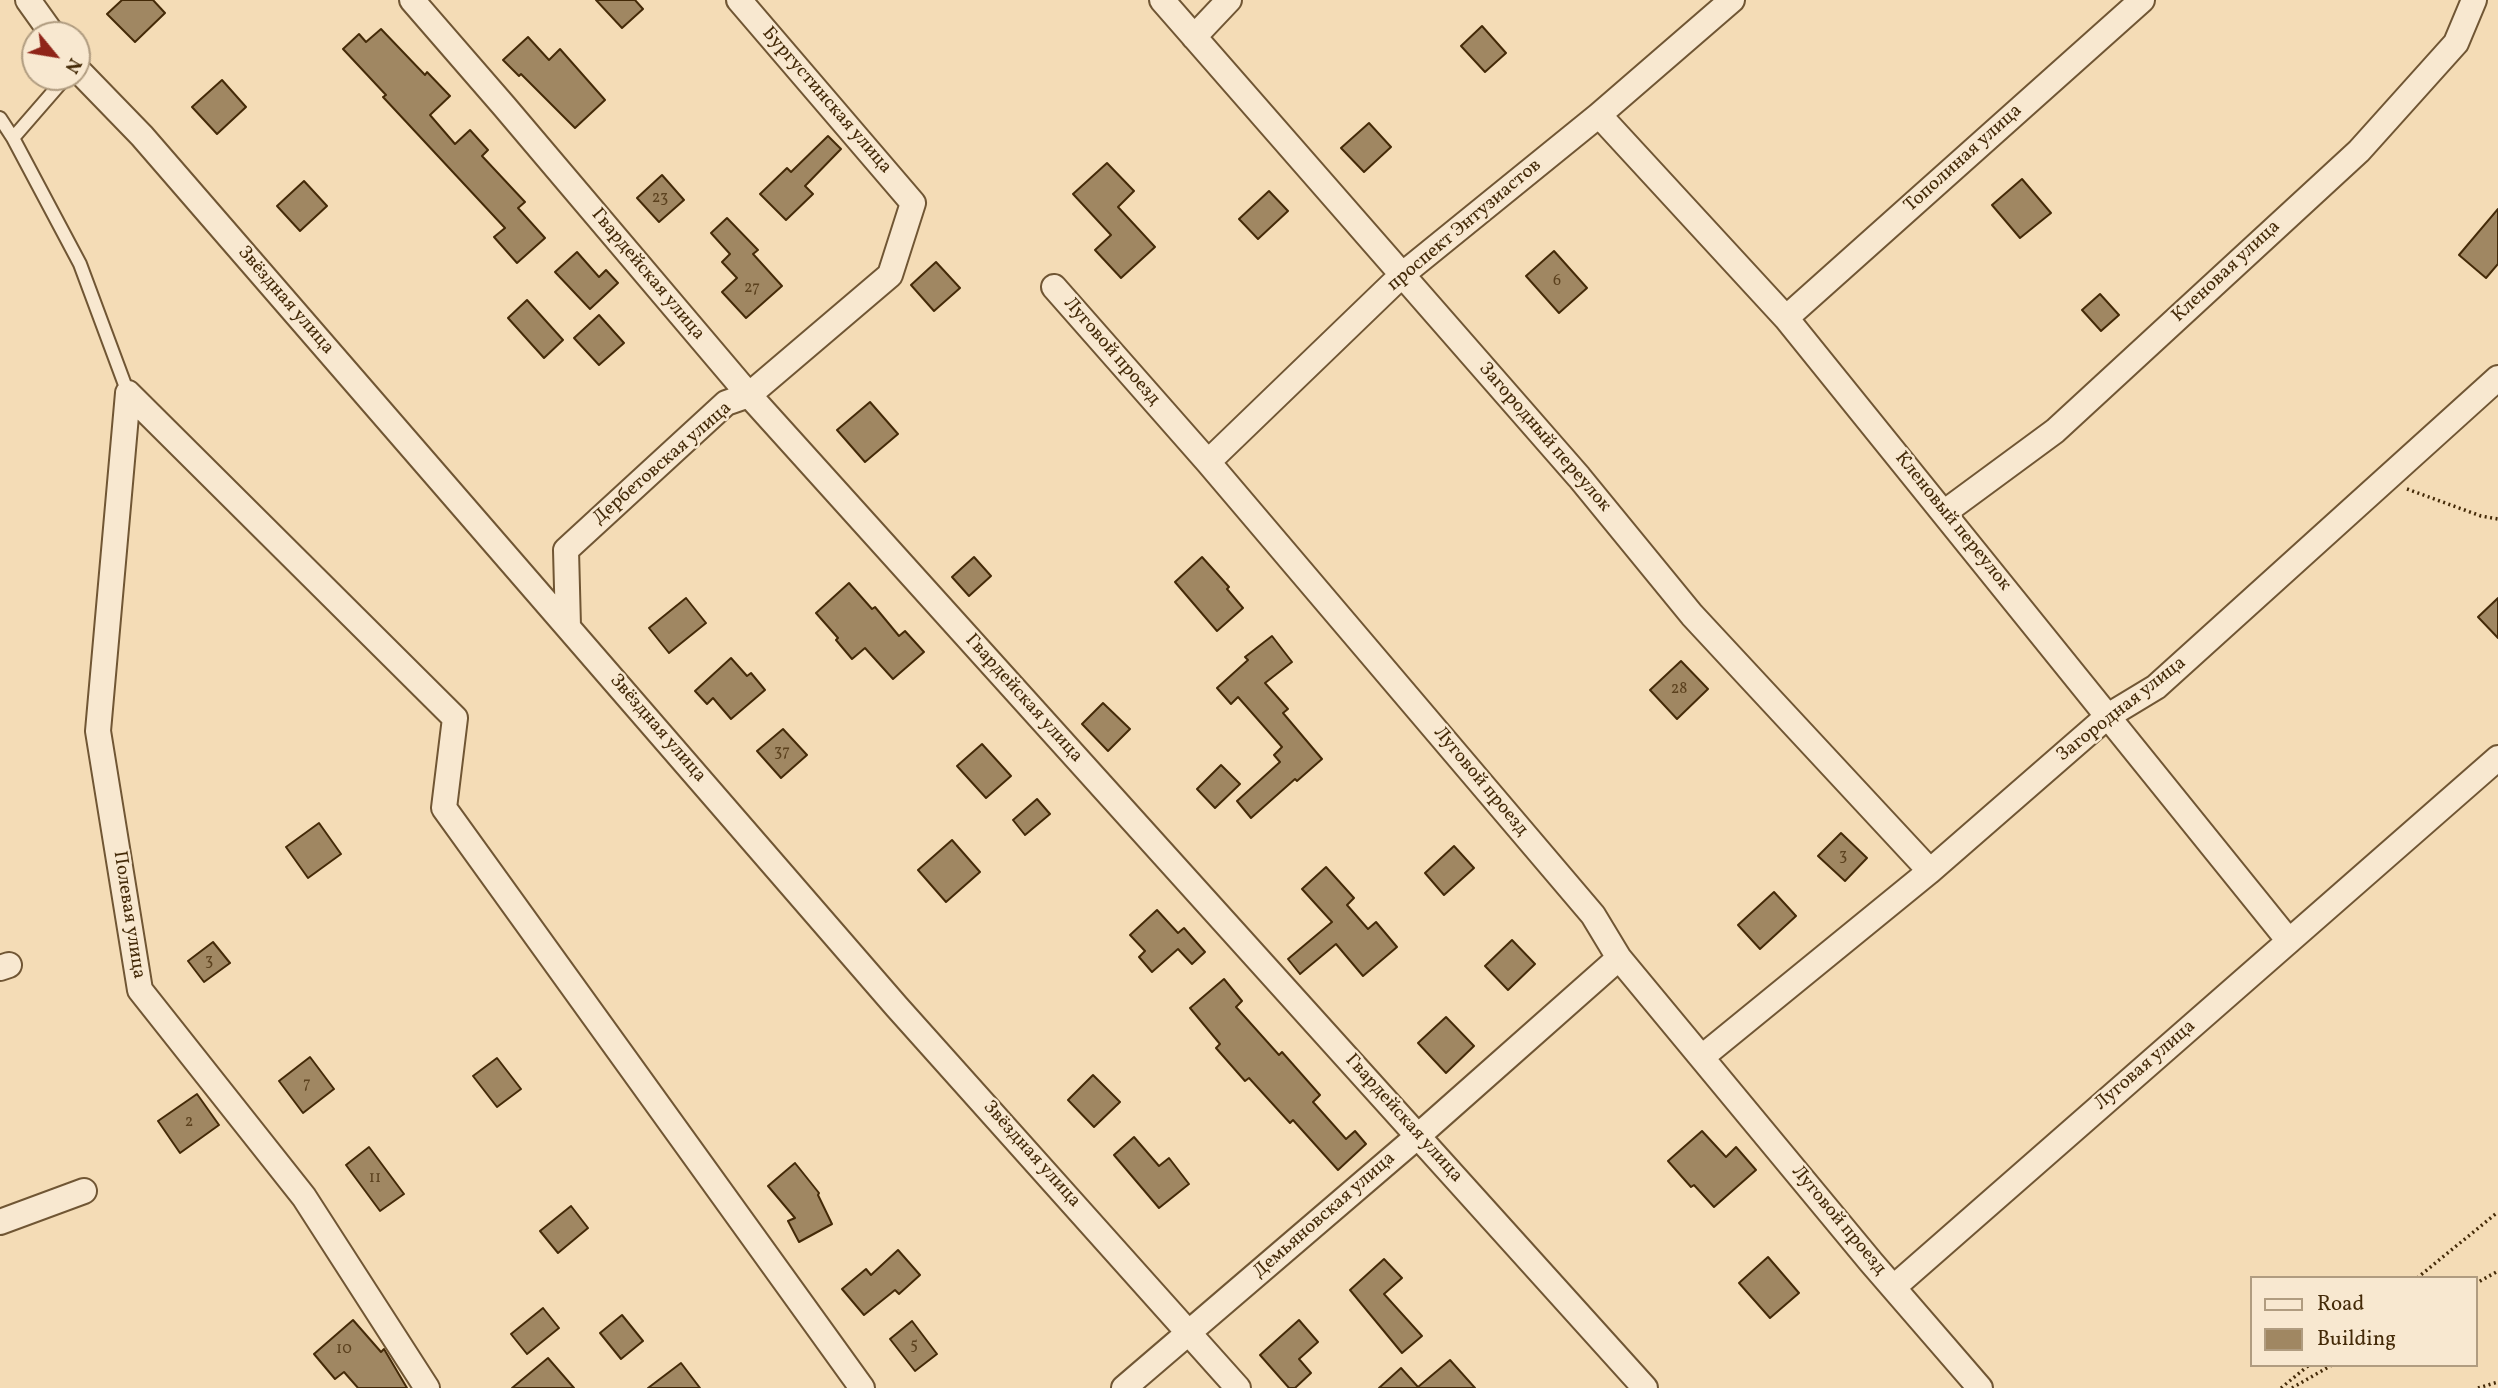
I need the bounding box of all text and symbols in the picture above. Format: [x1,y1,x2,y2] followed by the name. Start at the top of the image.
[21,21,91,91] north arrow
[756,23,896,179] street label: Бургустинская улица
[58,53,87,78] text: N
[1900,100,2028,218] street label: Тополиная улица
[1383,155,1547,297] street label: проспект Энтузиастов
[652,189,668,209] house number: 23
[585,204,709,346] street label: Гвардейская улица
[2168,216,2286,328] street label: Кленовая улица
[232,242,338,360] street label: Звёздная улица
[1553,272,1561,292] house number: 6
[744,279,760,299] house number: 27
[1058,293,1164,411] street label: Луговой проезд
[1473,359,1615,517] street label: Загородный переулок
[589,397,737,531] street label: Дербетовская улица
[1889,448,2015,596] street label: Кленовый переулок
[959,630,1087,768] street label: Гвардейская улица
[2053,652,2191,768] street label: Загородная улица
[604,670,710,788] street label: Звёздная улица
[1671,680,1687,700] house number: 28
[1428,723,1532,841] street label: Луговой проезд
[774,743,790,763] house number: 37
[1839,847,1847,867] house number: 3
[107,849,149,981] street label: Полевая улица
[205,952,213,972] house number: 3
[2091,1016,2201,1116] street label: Луговая улица
[1339,1050,1467,1188] street label: Гвардейская улица
[303,1075,311,1095] house number: 7
[977,1097,1085,1213] street label: Звёздная улица
[185,1113,193,1133] house number: 2
[1249,1148,1401,1284] street label: Демьяновская улица
[1786,1162,1890,1280] street label: Луговой проезд
[369,1169,381,1189] house number: 11
[2250,1276,2477,1367] legend
[2317,1290,2364,1319] text: Road
[2317,1325,2396,1354] text: Building
[910,1336,918,1356] house number: 5
[336,1340,352,1360] house number: 10

